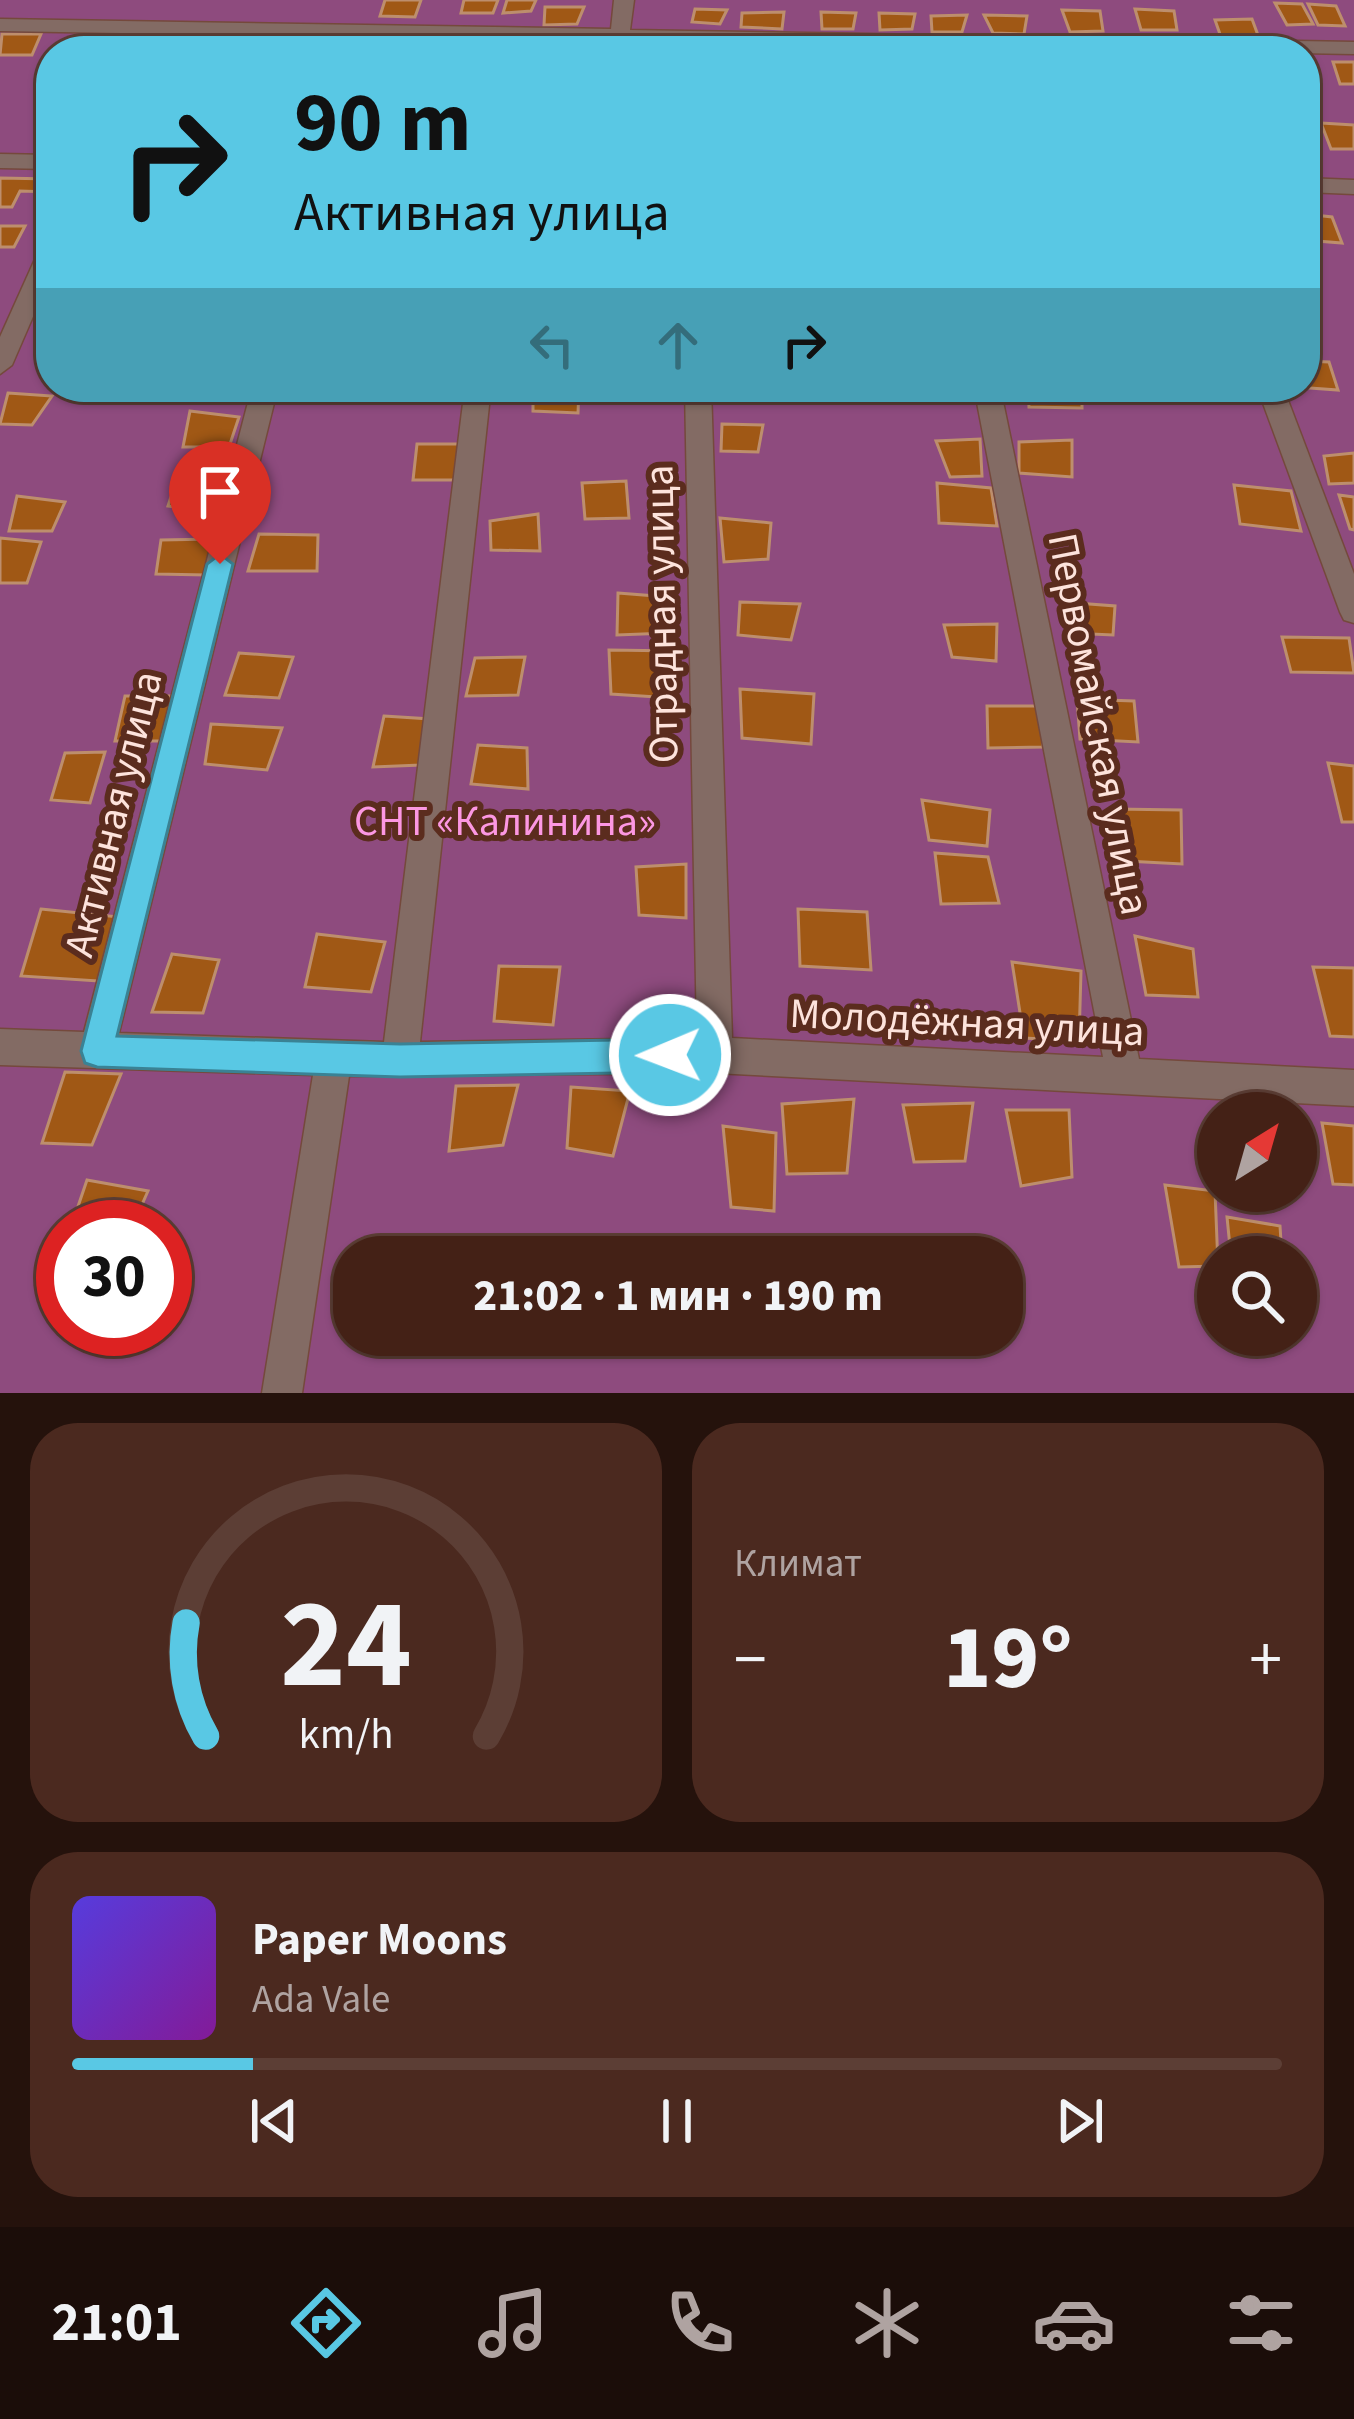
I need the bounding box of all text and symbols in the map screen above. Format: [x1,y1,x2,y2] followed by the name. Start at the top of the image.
[294,64,472,184] text: 90 m
[96,84,252,240] icon: right
[294,175,670,252] text: Активная улица
[519,312,585,378] icon: left
[645,312,711,378] icon: ahead
[771,312,837,378] icon: right
[169,441,271,564] pin
[187,459,253,525] icon: arrive
[629,464,695,764] street label: Отрадная улица
[1032,528,1164,920] street label: Первомайская улица
[50,665,178,963] street label: Активная улица
[354,792,656,852] park label: СНТ «Калинина»
[788,984,1146,1062] street label: Молодёжная улица
[607,992,733,1118] position arrow
[1197,1092,1317,1212] north arrow
[1197,1092,1317,1356] map controls
[36,1200,192,1356] speed limit sign: 30
[1197,1236,1317,1356] button: search
[473,1264,883,1328] text: 21:02 · 1 мин · 190 m
[734,1536,862,1592] text: Климат
[280,1557,412,1735] text: 24
[943,1595,1073,1723] text: 19°
[734,1613,767,1707] text: −
[1249,1613,1282,1707] text: +
[298,1703,394,1764] text: km/h
[252,1908,507,1972] text: Paper Moons
[252,1972,390,2028] text: Ada Vale
[241,2088,307,2154] icon: previous
[644,2088,710,2154] icon: pause
[1047,2088,1113,2154] icon: next
[284,2281,368,2365] icon: directions
[471,2281,555,2365] icon: music
[658,2281,742,2365] icon: phone
[845,2281,929,2365] icon: climate
[1032,2281,1116,2365] icon: car
[1219,2281,1303,2365] icon: filters
[51,2285,182,2362] text: 21:01

